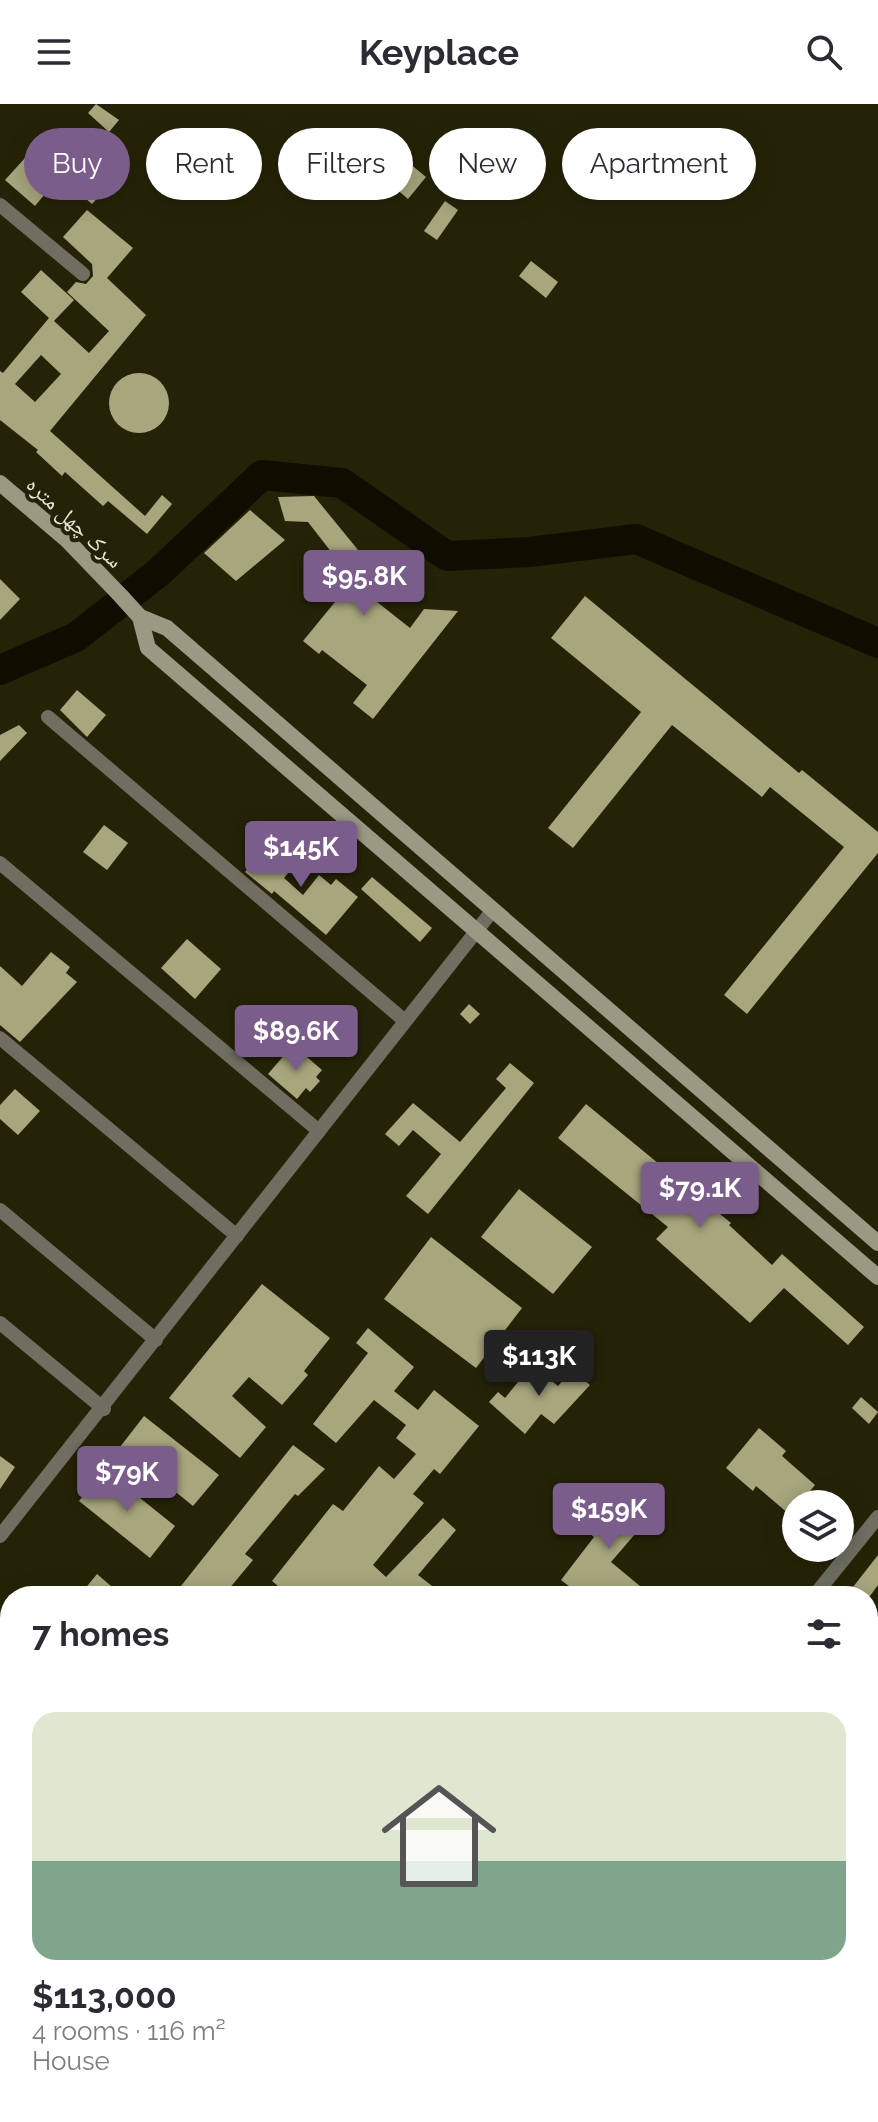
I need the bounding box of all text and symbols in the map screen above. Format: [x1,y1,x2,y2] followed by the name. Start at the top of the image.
[32,30,76,74] icon: menu
[802,30,846,74] icon: search
[359,31,519,73] text: Keyplace
[24,128,130,200] chip: Buy
[146,128,262,200] chip: Rent
[278,128,413,200] chip: Filters
[429,128,546,200] chip: New
[562,128,756,200] chip: Apartment
[21,471,128,574] street label: سرک چهل متره
[299,550,429,618] pin: $95.8K
[321,561,407,591] text: $95.8K
[245,821,357,889] pin: $145K
[263,832,339,862] text: $145K
[231,1005,361,1073] pin: $89.6K
[253,1016,339,1046] text: $89.6K
[635,1162,765,1230] pin: $79.1K
[659,1173,741,1203] text: $79.1K
[483,1330,595,1398] pin: $113K
[502,1341,576,1371] text: $113K
[80,1446,174,1514] pin: $79K
[95,1457,159,1487] text: $79K
[553,1483,665,1551] pin: $159K
[782,1490,854,1562] map controls
[782,1490,854,1562] button: layers
[571,1494,647,1524] text: $159K
[802,1612,846,1656] icon: filters
[32,1614,169,1654] text: 7 homes
[367,1764,511,1908] icon: home
[32,1976,177,2016] text: $113,000
[32,2016,226,2046] text: 4 rooms · 116 m²
[32,2046,110,2076] text: House

